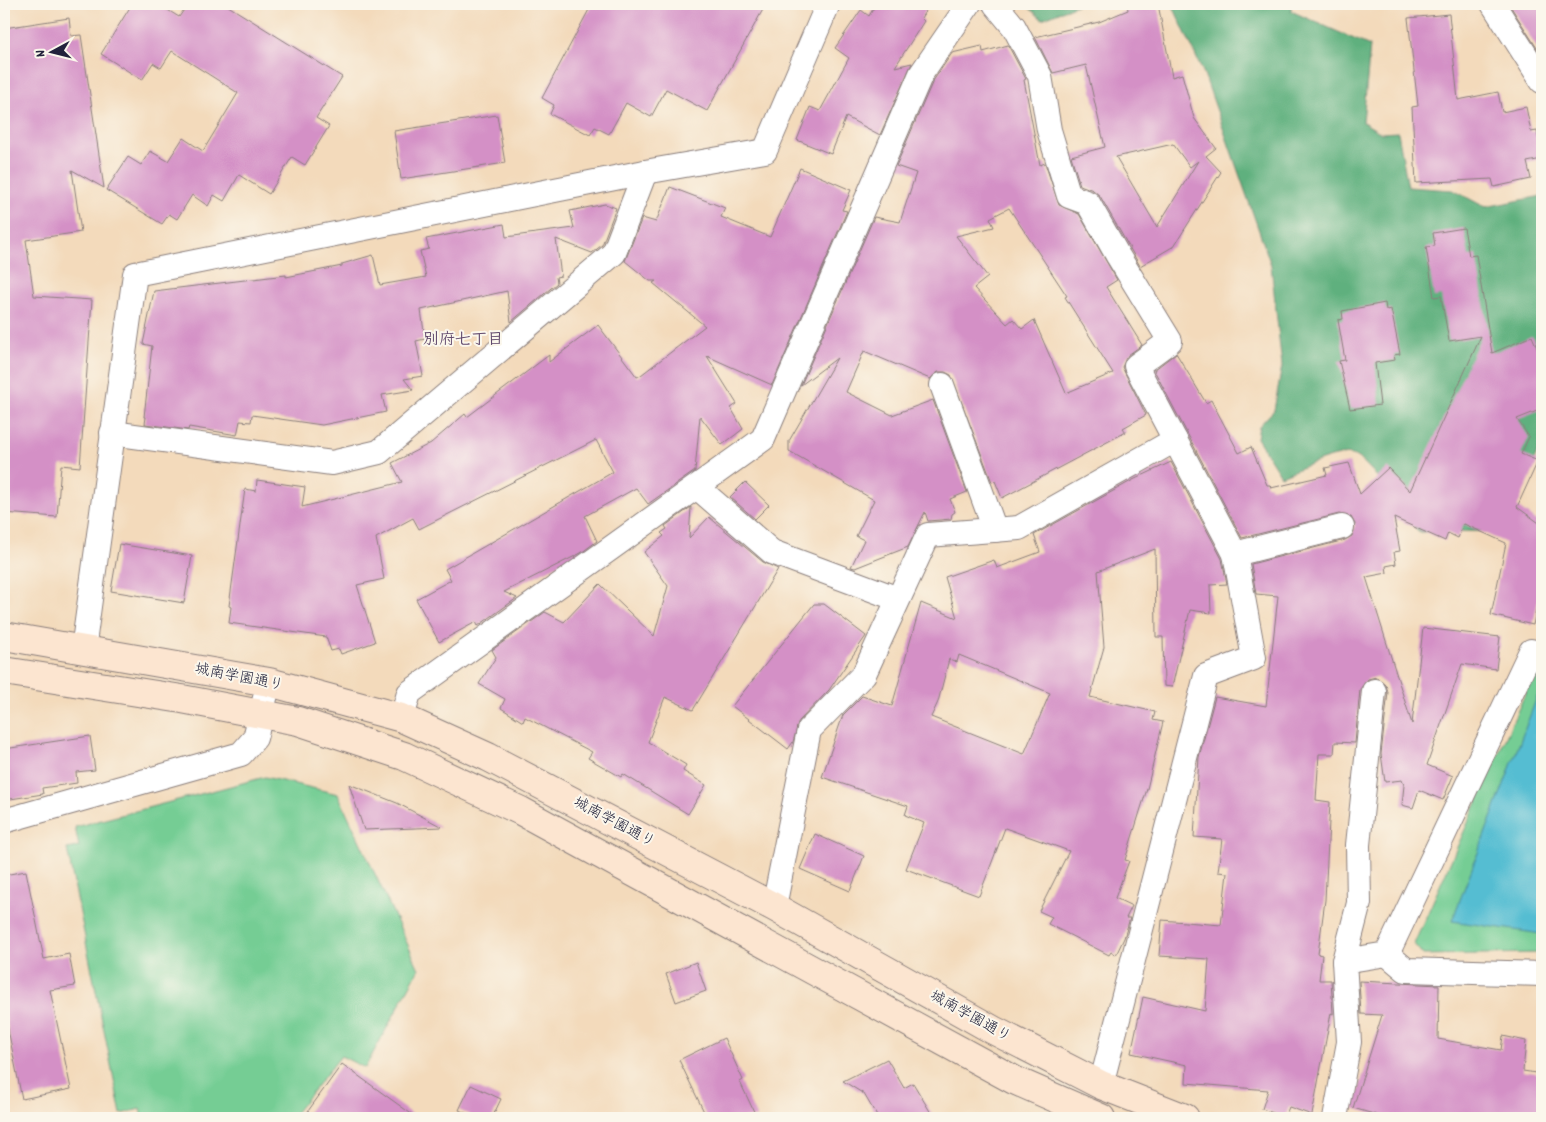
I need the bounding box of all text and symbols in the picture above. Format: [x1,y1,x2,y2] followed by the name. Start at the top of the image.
[28,28,78,78] north arrow
[31,49,51,58] text: N
[423,329,503,352] district label: 別府七丁目
[193,659,285,697] street label: 城南学園通り
[569,792,659,854] street label: 城南学園通り
[925,986,1015,1048] street label: 城南学園通り

